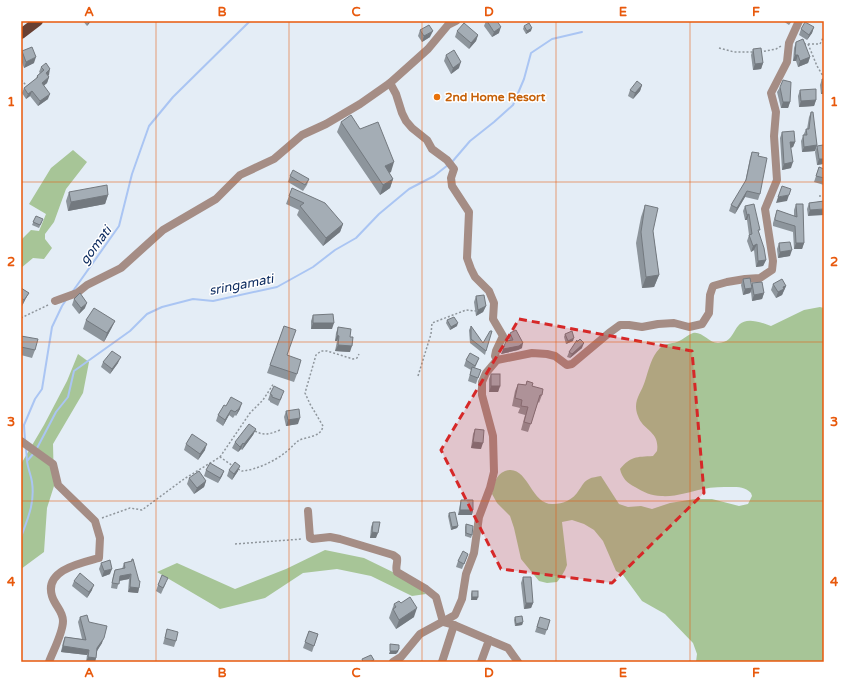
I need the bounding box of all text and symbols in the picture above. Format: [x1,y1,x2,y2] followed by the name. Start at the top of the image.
[84,4,94,20] text: A
[217,4,227,20] text: B
[351,4,361,20] text: C
[484,4,494,20] text: D
[619,4,627,20] text: E
[752,4,760,20] text: F
[445,90,546,104] place label: 2nd Home Resort
[432,92,442,102] marker: 2nd Home Resort
[7,94,15,110] text: 1
[830,94,838,110] text: 1
[77,222,116,268] water label: gomati
[7,254,15,270] text: 2
[830,254,838,270] text: 2
[208,271,276,299] water label: sringamati
[7,414,15,430] text: 3
[830,414,838,430] text: 3
[7,574,16,590] text: 4
[830,574,839,590] text: 4
[84,665,94,681] text: A
[217,665,227,681] text: B
[351,665,361,681] text: C
[484,665,494,681] text: D
[619,665,627,681] text: E
[752,665,760,681] text: F

